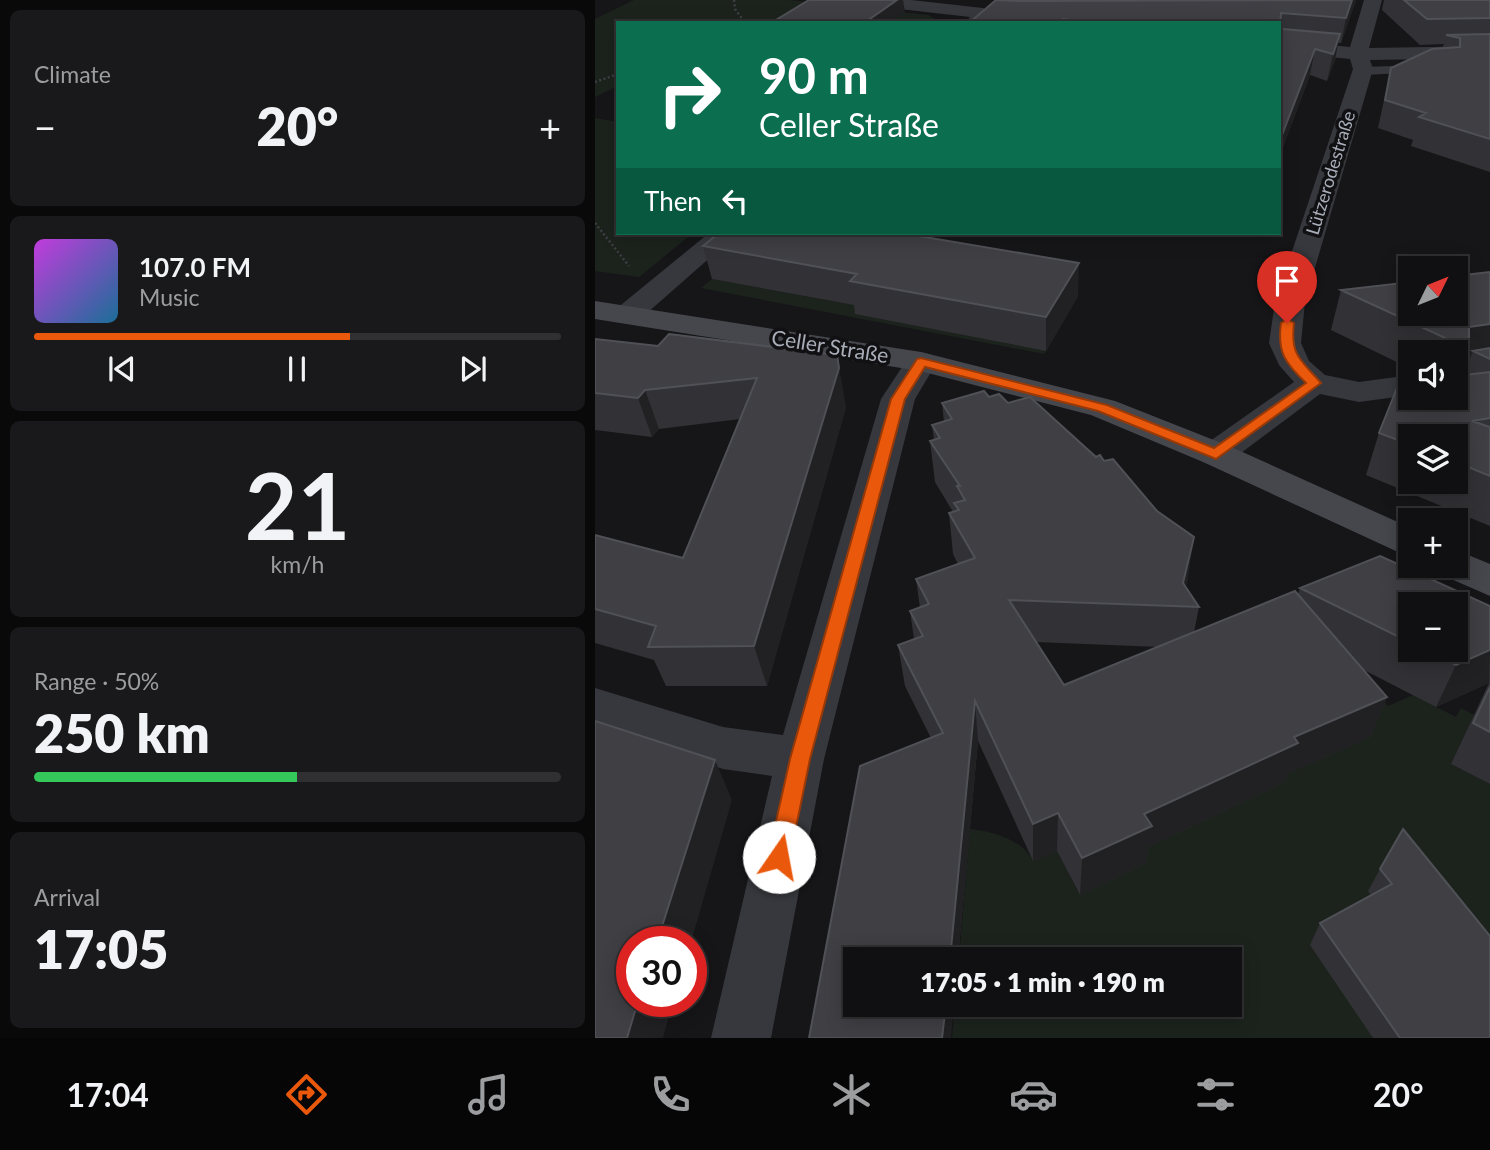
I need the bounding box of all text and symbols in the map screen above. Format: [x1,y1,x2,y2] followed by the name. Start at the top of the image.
[759,46,869,104] text: 90 m
[644,49,735,140] icon: right
[34,60,111,88] text: Climate
[257,95,338,157] text: 20°
[34,104,56,150] text: −
[539,104,561,150] text: +
[759,105,939,144] text: Celler Straße
[1301,108,1359,237] street label: Lützerodestraße
[716,182,754,220] icon: left
[644,185,702,217] text: Then
[139,251,251,283] text: 107.0 FM
[1257,251,1317,323] pin
[1398,256,1468,326] north arrow
[1398,256,1468,662] map controls
[1268,262,1306,300] icon: arrive
[139,283,199,311] text: Music
[770,324,891,367] street label: Celler Straße
[1398,340,1468,410] button: sound
[103,350,141,388] icon: previous
[278,350,316,388] icon: pause
[454,350,492,388] icon: next
[1398,424,1468,494] button: layers
[245,450,350,559] text: 21
[1398,508,1468,578] button: +
[271,550,324,578] text: km/h
[1398,592,1468,662] button: −
[34,667,159,695] text: Range · 50%
[34,702,210,764] text: 250 km
[742,820,816,894] position arrow
[34,883,100,911] text: Arrival
[34,918,168,980] text: 17:05
[616,926,707,1017] speed limit sign: 30
[920,966,1165,998] text: 17:05 · 1 min · 190 m
[282,1070,331,1119] icon: directions
[464,1070,513,1119] icon: music
[646,1070,695,1119] icon: phone
[827,1070,876,1119] icon: climate
[1009,1070,1058,1119] icon: car
[1191,1070,1240,1119] icon: filters
[66,1075,149,1114] text: 17:04
[1373,1075,1423,1114] text: 20°

